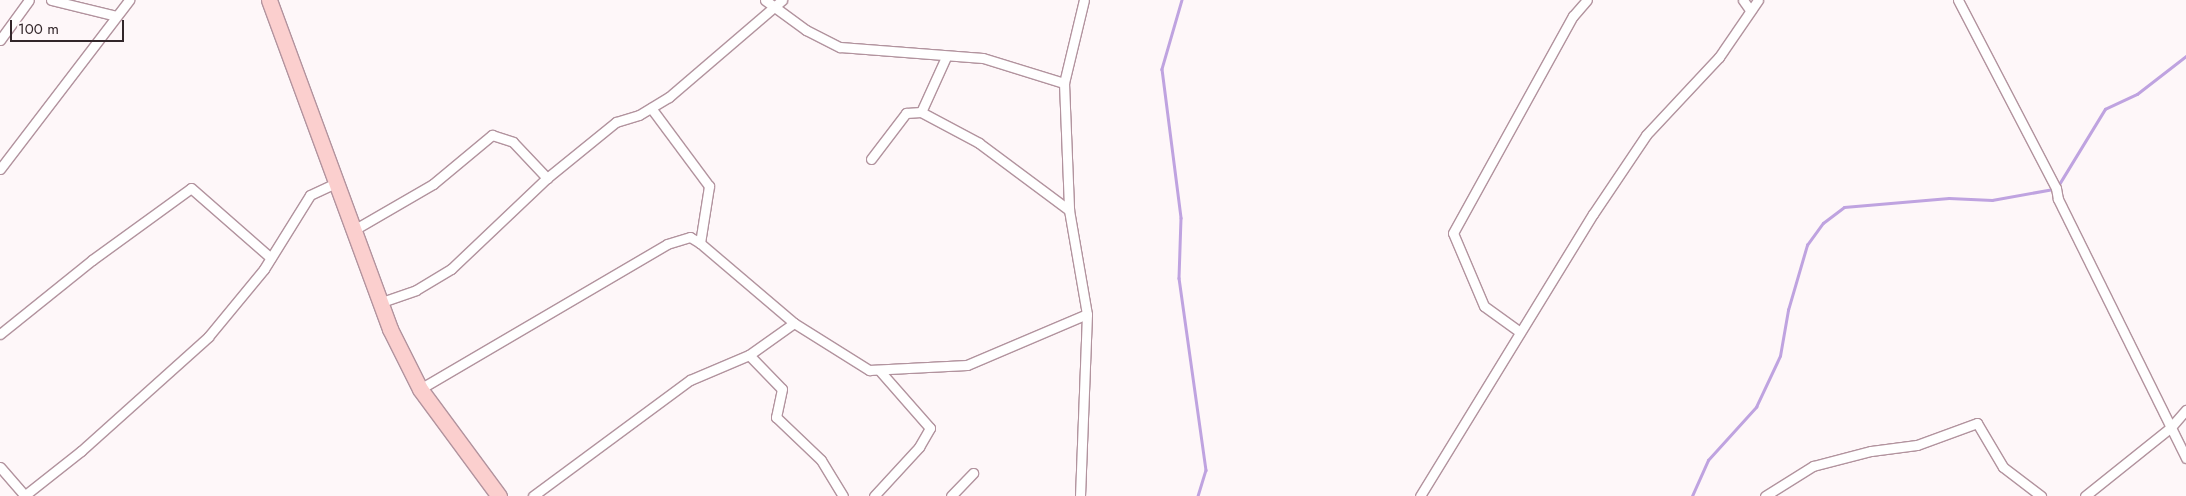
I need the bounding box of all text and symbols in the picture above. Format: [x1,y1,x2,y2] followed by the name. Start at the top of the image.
[12,10,126,42] scale bar
[18,18,59,40] text: 100 m

